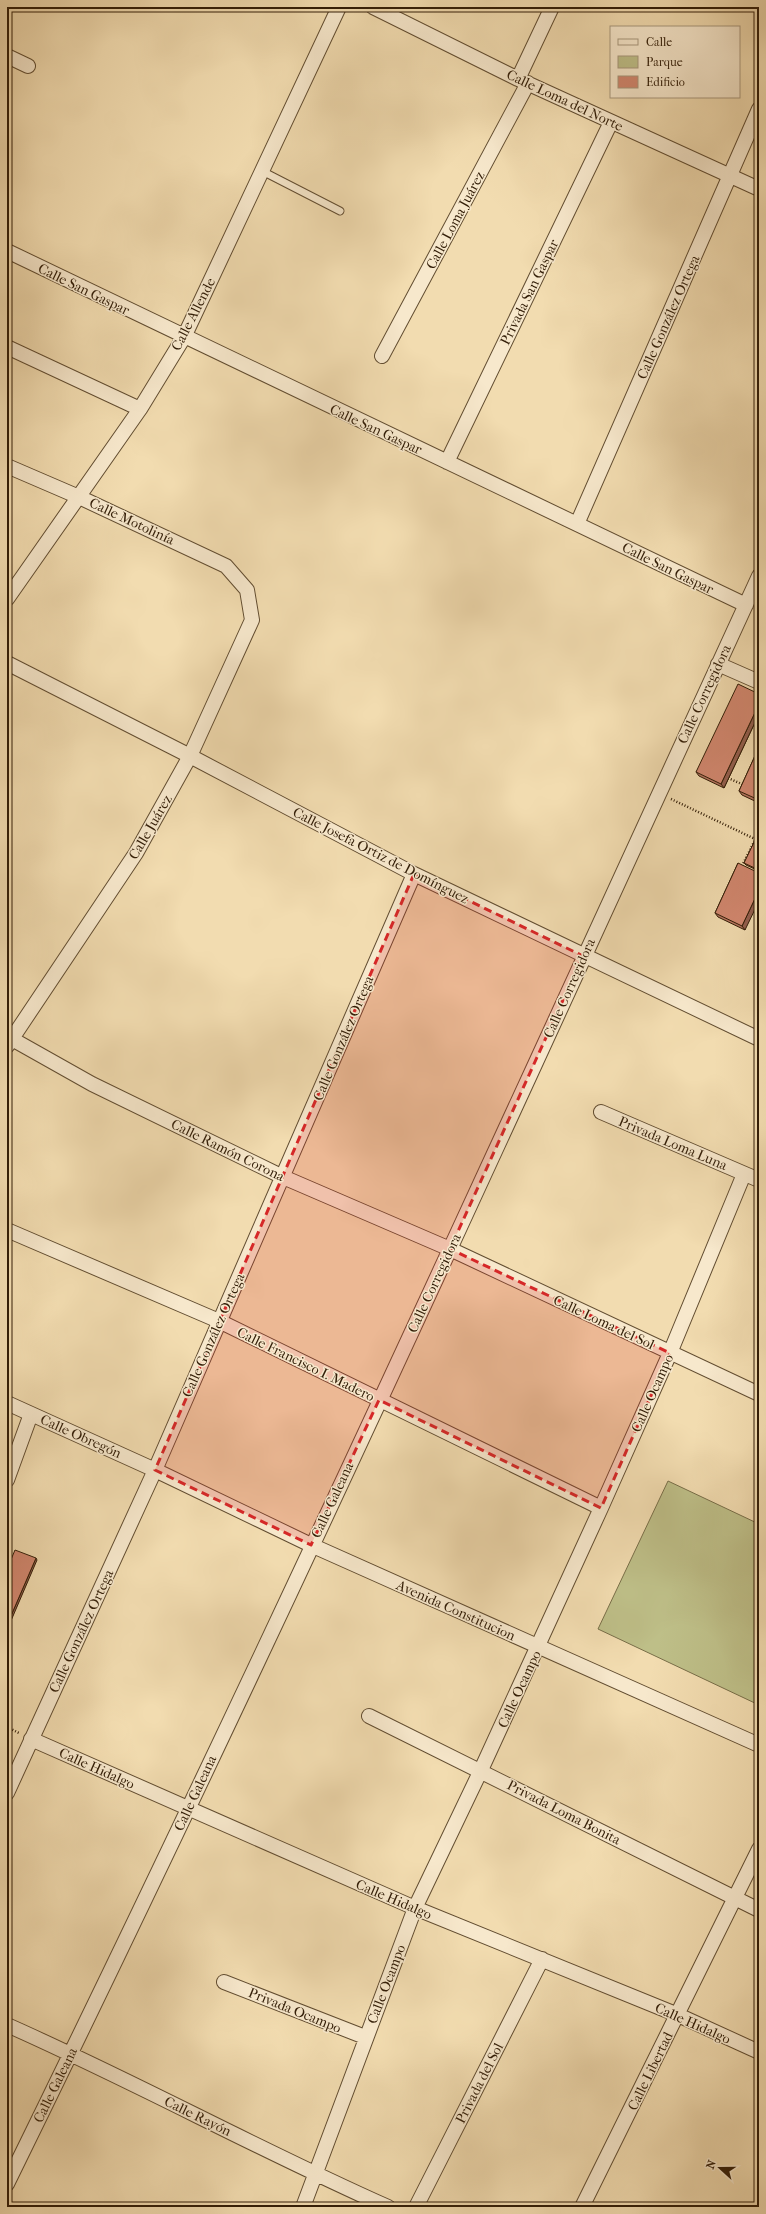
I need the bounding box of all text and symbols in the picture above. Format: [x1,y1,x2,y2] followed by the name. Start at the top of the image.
[610,26,740,98] legend
[646,35,672,49] text: Calle
[646,55,683,69] text: Parque
[504,66,626,135] street label: Calle Loma del Norte
[646,75,685,89] text: Edificio
[422,168,488,272] street label: Calle Loma Juárez
[497,237,562,348] street label: Privada San Gaspar
[633,252,704,382] street label: Calle González Ortega
[35,260,132,319] street label: Calle San Gaspar
[168,275,219,354] street label: Calle Allende
[327,401,425,458] street label: Calle San Gaspar
[87,494,177,549] street label: Calle Motolinía
[619,539,716,598] street label: Calle San Gaspar
[674,642,735,746] street label: Calle Corregidora
[125,792,176,863] street label: Calle Juárez
[290,804,472,907] street label: Calle Josefa Ortiz de Domínguez
[540,935,599,1041] street label: Calle Corregidora
[309,973,378,1103] street label: Calle González Ortega
[616,1113,730,1174] street label: Privada Loma Luna
[168,1116,288,1185] street label: Calle Ramón Corona
[404,1231,465,1335] street label: Calle Corregidora
[178,1270,249,1400] street label: Calle González Ortega
[551,1292,657,1353] street label: Calle Loma del Sol
[234,1324,377,1405] street label: Calle Francisco I. Madero
[628,1352,677,1435] street label: Calle Ocampo
[38,1411,124,1462] street label: Calle Obregón
[308,1459,358,1541] street label: Calle Galeana
[45,1566,118,1696] street label: Calle González Ortega
[393,1576,518,1644] street label: Avenida Constitucion
[494,1648,545,1731] street label: Calle Ocampo
[56,1744,137,1793] street label: Calle Hidalgo
[171,1752,221,1834] street label: Calle Galeana
[504,1776,624,1849] street label: Privada Loma Bonita
[353,1876,434,1923] street label: Calle Hidalgo
[364,1942,409,2026] street label: Calle Ocampo
[246,1984,344,2037] street label: Privada Ocampo
[652,1999,733,2048] street label: Calle Hidalgo
[624,2029,677,2113] street label: Calle Libertad
[452,2040,507,2126] street label: Privada del Sol
[30,2044,81,2126] street label: Calle Galeana
[162,2093,234,2140] street label: Calle Rayón
[700,2148,740,2188] north arrow
[704,2158,719,2171] text: N

